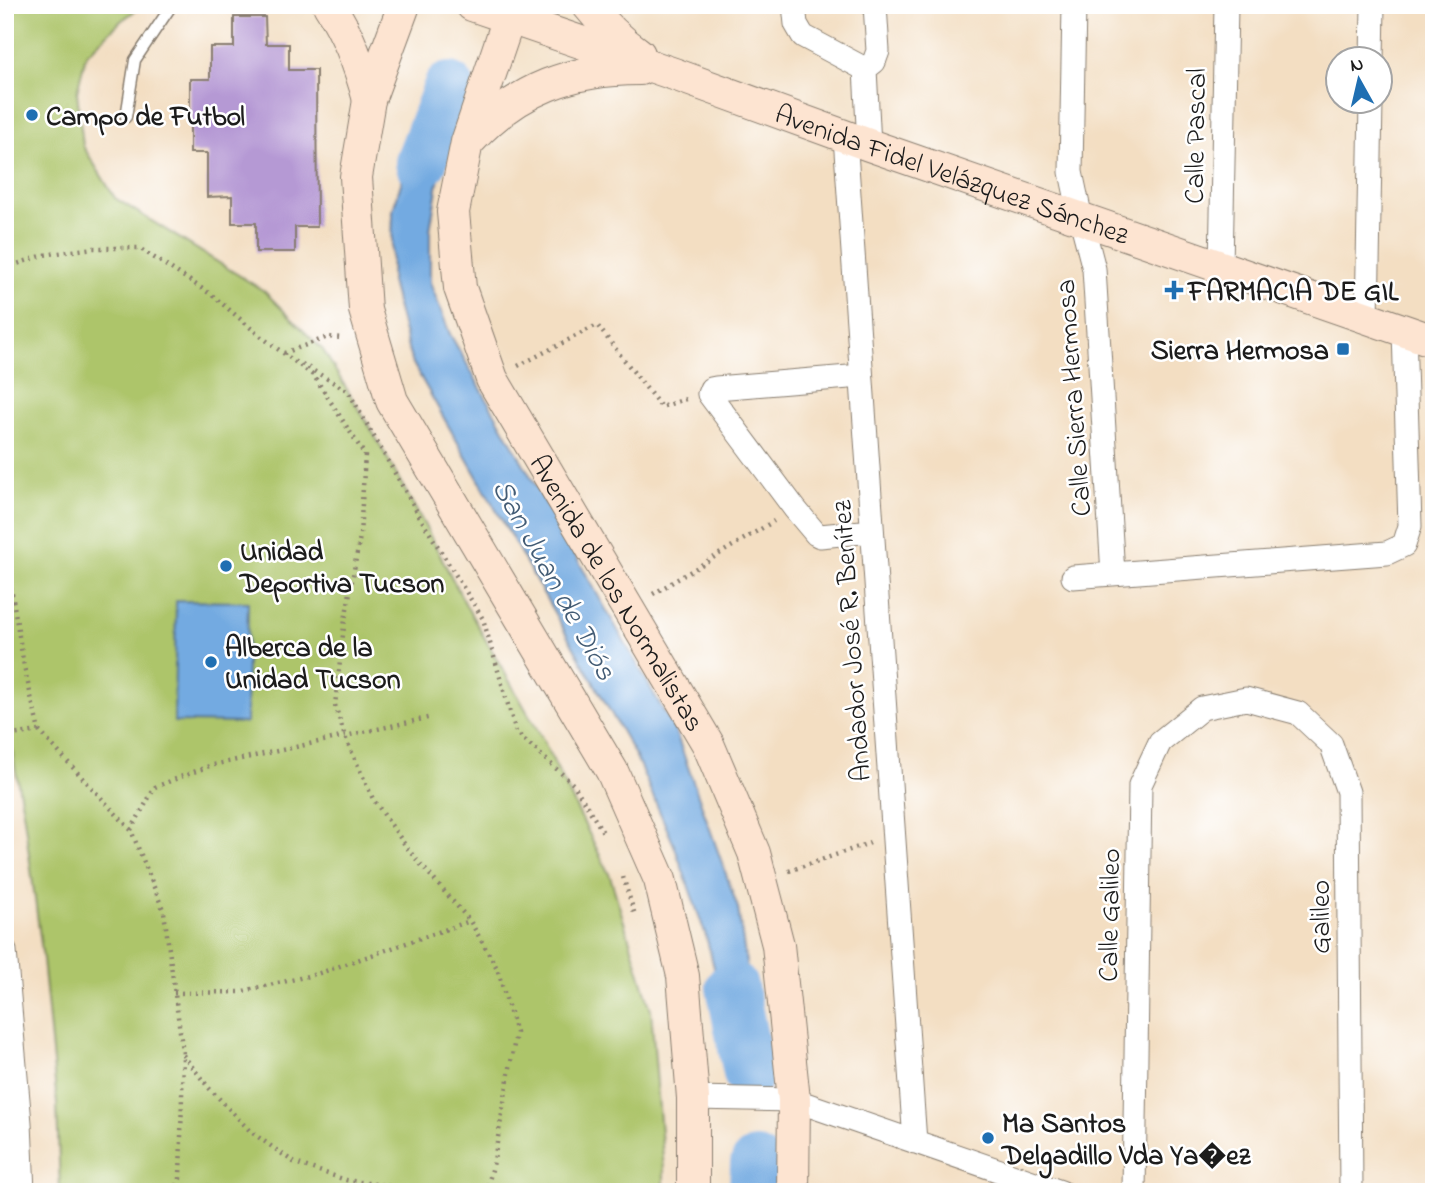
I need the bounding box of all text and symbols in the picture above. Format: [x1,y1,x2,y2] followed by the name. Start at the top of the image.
[1324,46,1394,116] north arrow
[1349,51,1365,80] text: N
[1176,68,1219,204] street label: Calle Pascal
[768,95,1134,258] street label: Avenida Fidel Velázquez Sánchez
[46,98,245,139] place label: Campo de Futbol
[24,107,40,123] marker: Campo de Futbol
[1186,273,1399,314] place label: FARMACIA DE GIL
[1047,278,1104,518] street label: Calle Sierra Hermosa
[1166,282,1182,298] marker: FARMACIA DE GIL
[1151,332,1329,373] place label: Sierra Hermosa
[1335,341,1351,357] marker: Sierra Hermosa
[517,448,713,741] street label: Avenida de los Normalistas
[479,472,626,690] water label: San Juan de Diós
[823,498,884,783] street label: Andador José R. Benítez
[238,533,444,606] place label: Unidad Deportiva Tucson
[218,558,234,574] marker: Unidad Deportiva Tucson
[225,629,401,702] place label: Alberca de la Unidad Tucson
[203,654,219,670] marker: Alberca de la Unidad Tucson
[1090,848,1133,982] street label: Calle Galileo
[1302,880,1343,954] street label: Galileo
[1000,1105,1252,1179] place label: Ma Santos Delgadillo Vda Ya�ez
[980,1130,996,1146] marker: Ma Santos Delgadillo Vda Ya�ez

